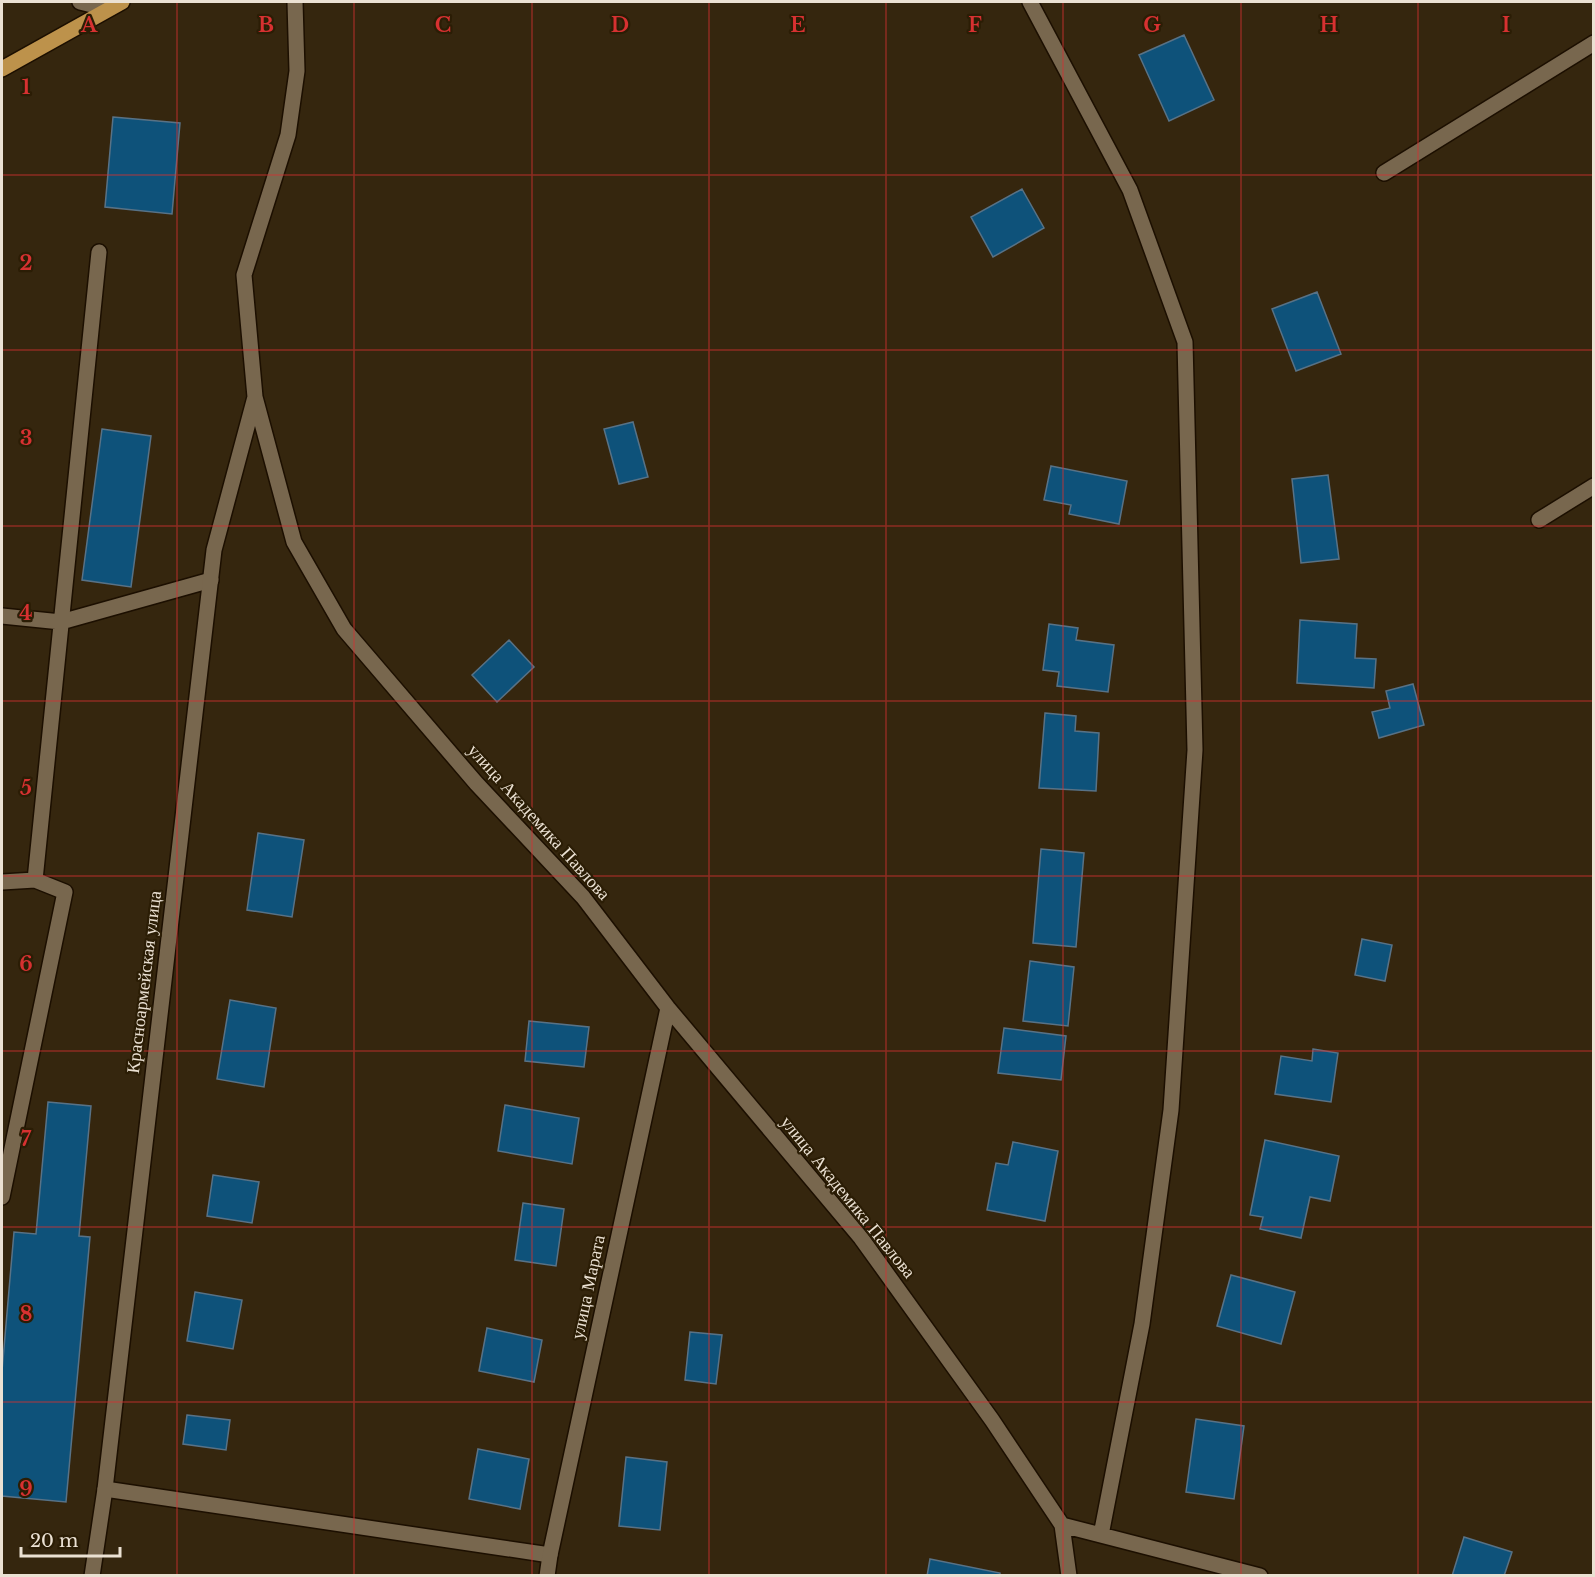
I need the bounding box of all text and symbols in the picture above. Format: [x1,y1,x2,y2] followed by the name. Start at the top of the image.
[80,13,98,37] text: A
[258,13,274,37] text: B
[435,13,451,37] text: C
[611,13,629,37] text: D
[790,13,806,37] text: E
[968,13,982,37] text: F
[1143,13,1161,37] text: G
[1320,13,1339,37] text: H
[1502,13,1510,37] text: I
[22,75,31,99] text: 1
[19,251,33,275] text: 2
[20,426,32,450] text: 3
[19,601,33,625] text: 4
[463,739,615,905] street label: улица Академика Павлова
[20,776,32,800] text: 5
[122,889,166,1075] street label: Красноармейская улица
[19,952,33,976] text: 6
[776,1111,920,1283] street label: улица Академика Павлова
[21,1127,32,1151] text: 7
[566,1233,610,1341] street label: улица Марата
[20,1302,32,1326] text: 8
[19,1477,33,1501] text: 9
[21,1520,120,1558] scale bar
[30,1530,78,1552] text: 20 m

